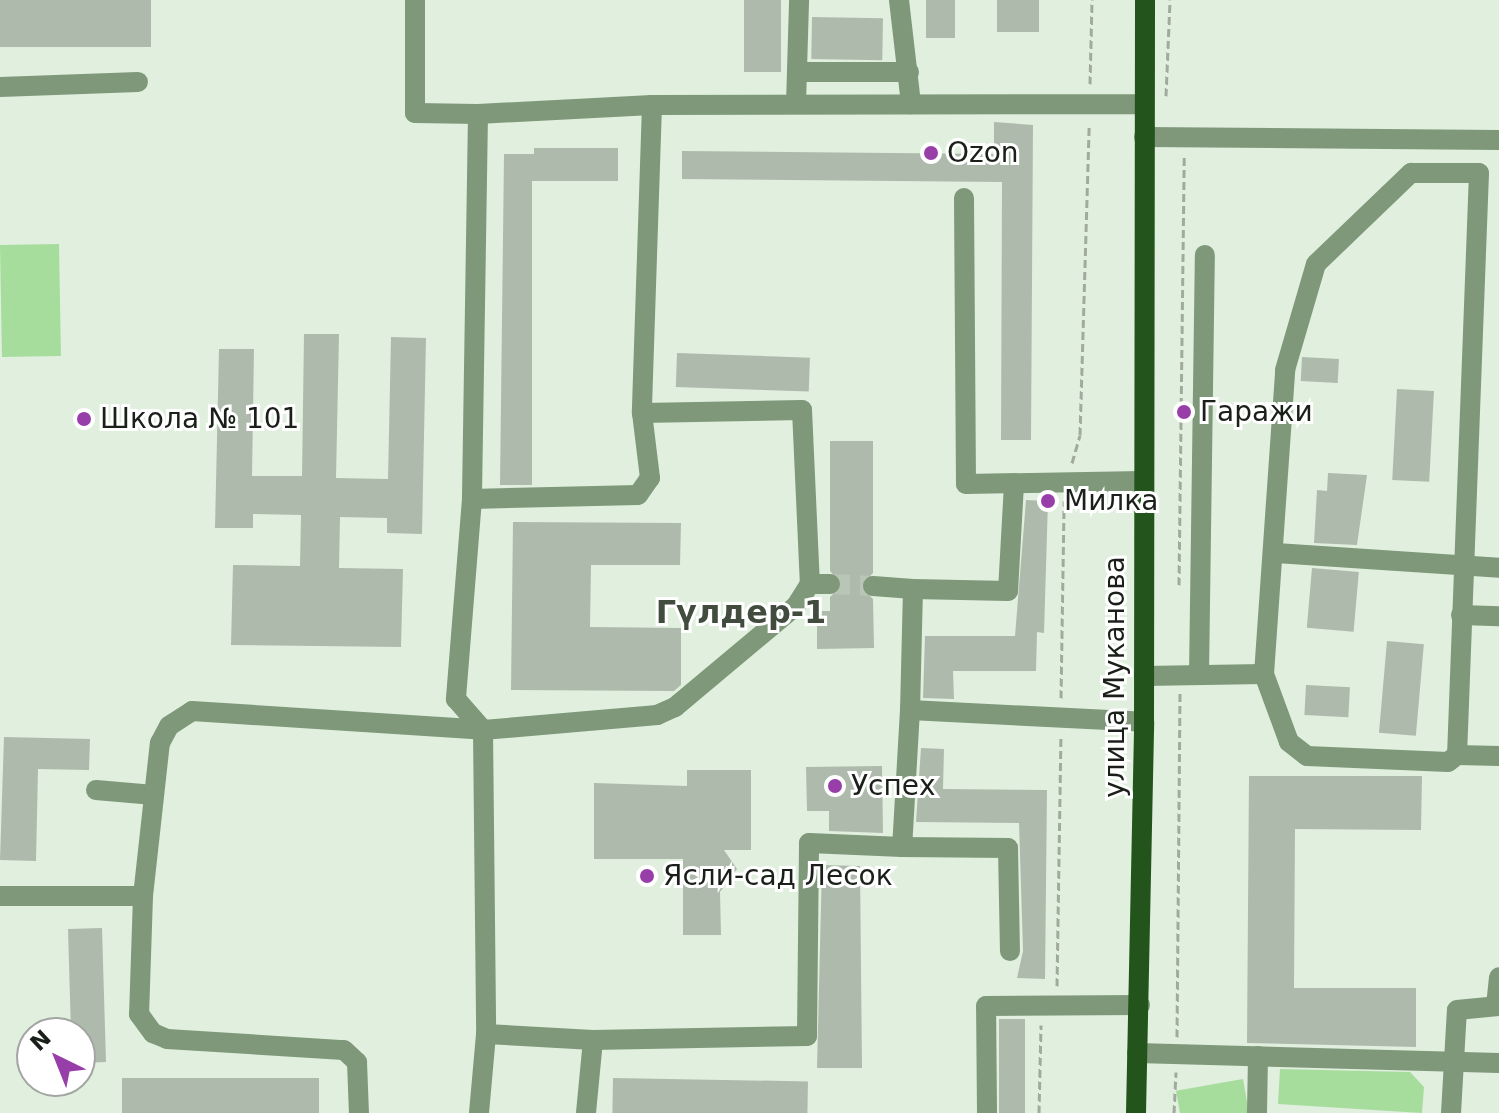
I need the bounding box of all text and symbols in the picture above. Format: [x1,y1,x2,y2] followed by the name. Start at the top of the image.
[947,136,1019,170] place label: Ozon
[922,144,940,162] marker: Ozon
[1200,395,1313,429] place label: Гаражи
[100,402,299,436] place label: Школа № 101
[1175,403,1193,421] marker: Гаражи
[75,410,93,428] marker: Школа № 101
[1064,484,1158,518] place label: Милка
[1039,492,1057,510] marker: Милка
[1098,556,1132,798] street label: улица Муканова
[656,593,826,631] district label: Гүлдер-1
[851,769,936,803] place label: Успех
[826,777,844,795] marker: Успех
[663,859,893,893] place label: Ясли-сад Лесок
[638,867,656,885] marker: Ясли-сад Лесок
[16,1017,96,1097] north arrow
[25,1025,56,1056] text: N

